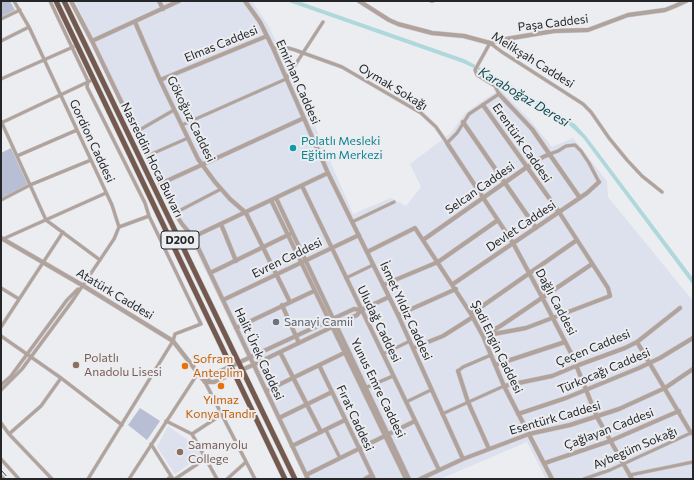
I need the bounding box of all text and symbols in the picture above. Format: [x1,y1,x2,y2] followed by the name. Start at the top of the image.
[517,12,589,34] street label: Paşa Caddesi
[182,23,260,65] street label: Elmas Caddesi
[489,29,577,91] street label: Melikşah Caddesi
[273,37,323,127] street label: Emirhan Caddesi
[356,61,430,113] street label: Oymak Sokağı
[476,64,572,130] water label: Karaboğaz Deresi
[164,74,218,164] street label: Gökoğuz Caddesi
[66,97,118,185] street label: Gordion Caddesi
[118,100,186,220] street label: Nasreddin Hoca Bulvarı
[489,101,555,185] street label: Erentürk Caddesi
[301,134,383,162] place label: Polatlı Mesleki Eğitim Merkezi
[288,143,298,153] marker: Polatlı Mesleki Eğitim Merkezi
[443,159,517,217] street label: Selcan Caddesi
[483,197,559,255] street label: Devlet Caddesi
[161,231,199,249] road number: D200
[250,235,324,281] street label: Evren Caddesi
[377,259,435,363] street label: İsmet Yıldız Caddesi
[74,265,156,323] street label: Atatürk Caddesi
[532,266,580,338] street label: Dağlı Caddesi
[354,283,404,365] street label: Uludağ Caddesi
[468,298,526,396] street label: Şadi Engin Caddesi
[231,305,287,403] street label: Halit Ürek Caddesi
[284,315,353,329] place label: Sanayi Camii
[271,317,281,327] marker: Sanayi Camii
[554,326,632,370] street label: Çeçen Caddesi
[348,336,408,440] street label: Yunus Emre Caddesi
[556,345,652,397] street label: Türkocağı Caddesi
[84,351,162,379] place label: Polatlı Anadolu Lisesi
[193,352,243,380] place label: Sofram Anteplim
[71,360,81,370] marker: Polatlı Anadolu Lisesi
[180,361,190,371] marker: Sofram Anteplim
[216,381,226,391] marker: Yılmaz Konya Tandır
[333,383,377,453] street label: Fırat Caddesi
[186,393,256,421] place label: Yılmaz Konya Tandır
[508,398,602,438] street label: Esentürk Caddesi
[562,405,656,453] street label: Çağlayan Caddesi
[591,424,679,472] street label: Aybegüm Sokağı
[188,438,248,466] place label: Samanyolu College
[175,447,185,457] marker: Samanyolu College

